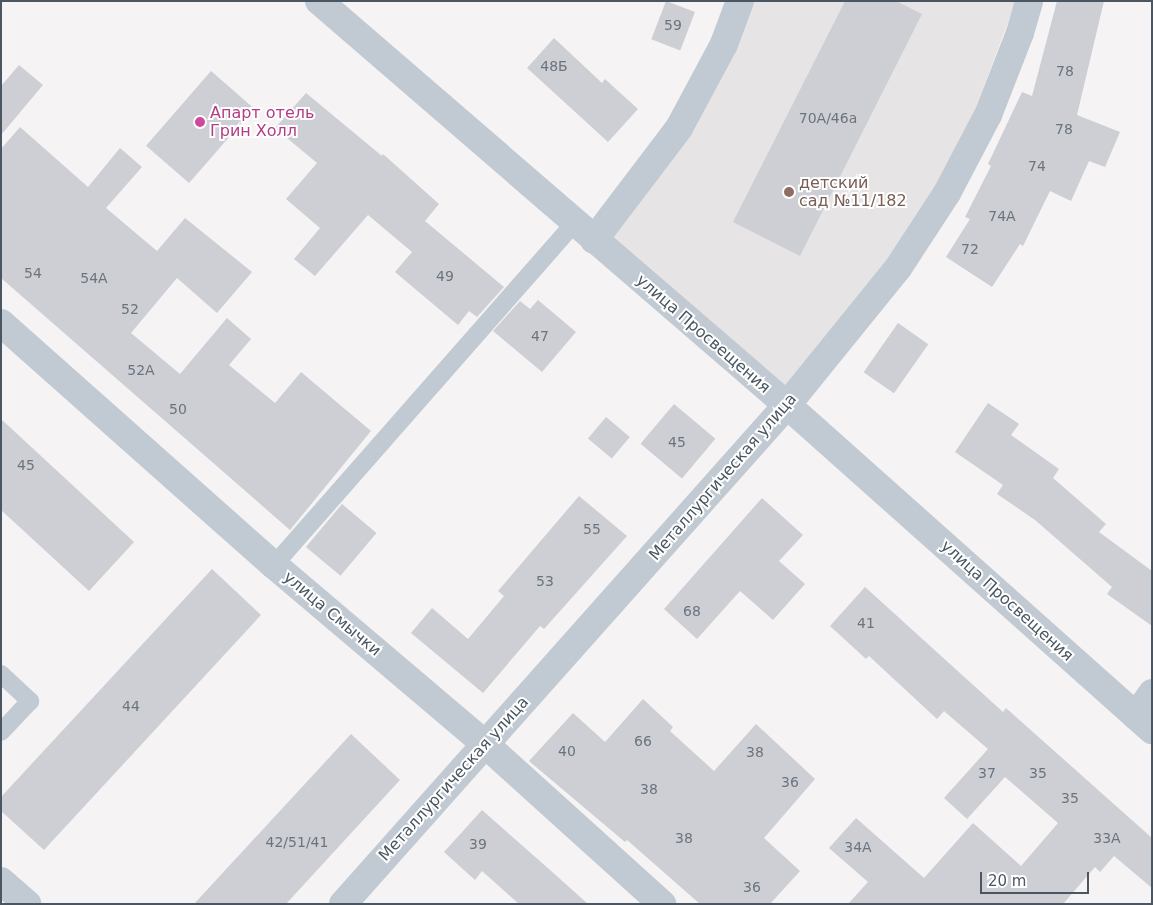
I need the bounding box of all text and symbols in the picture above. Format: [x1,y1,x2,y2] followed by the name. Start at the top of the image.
[664,17,682,33] house number: 59
[540,58,568,74] house number: 48Б
[1056,63,1074,79] house number: 78
[210,103,314,141] place label: Апарт отель Грин Холл
[799,110,857,126] house number: 70А/46а
[194,116,206,128] marker: Апарт отель Грин Холл
[1055,121,1073,137] house number: 78
[1028,158,1046,174] house number: 74
[799,173,907,211] place label: детский сад №11/182
[783,186,795,198] marker: детский сад №11/182
[988,208,1016,224] house number: 74А
[961,241,979,257] house number: 72
[24,265,42,281] house number: 54
[436,268,454,284] house number: 49
[80,270,108,286] house number: 54А
[632,271,774,397] street label: улица Просвещения
[121,301,139,317] house number: 52
[531,328,549,344] house number: 47
[127,362,155,378] house number: 52А
[645,390,801,564] street label: Металлургическая улица
[169,401,187,417] house number: 50
[668,434,686,450] house number: 45
[17,457,35,473] house number: 45
[583,521,601,537] house number: 55
[937,537,1077,665] street label: улица Просвещения
[279,568,385,660] street label: улица Смычки
[536,573,554,589] house number: 53
[683,603,701,619] house number: 68
[857,615,875,631] house number: 41
[375,693,533,865] street label: Металлургическая улица
[122,698,140,714] house number: 44
[634,733,652,749] house number: 66
[558,743,576,759] house number: 40
[746,744,764,760] house number: 38
[978,765,996,781] house number: 37
[1029,765,1047,781] house number: 35
[781,774,799,790] house number: 36
[640,781,658,797] house number: 38
[1061,790,1079,806] house number: 35
[675,830,693,846] house number: 38
[1093,830,1121,846] house number: 33А
[266,834,328,850] house number: 42/51/41
[469,836,487,852] house number: 39
[844,839,872,855] house number: 34А
[983,862,1092,894] scale bar
[988,872,1026,890] text: 20 m
[743,879,761,895] house number: 36

